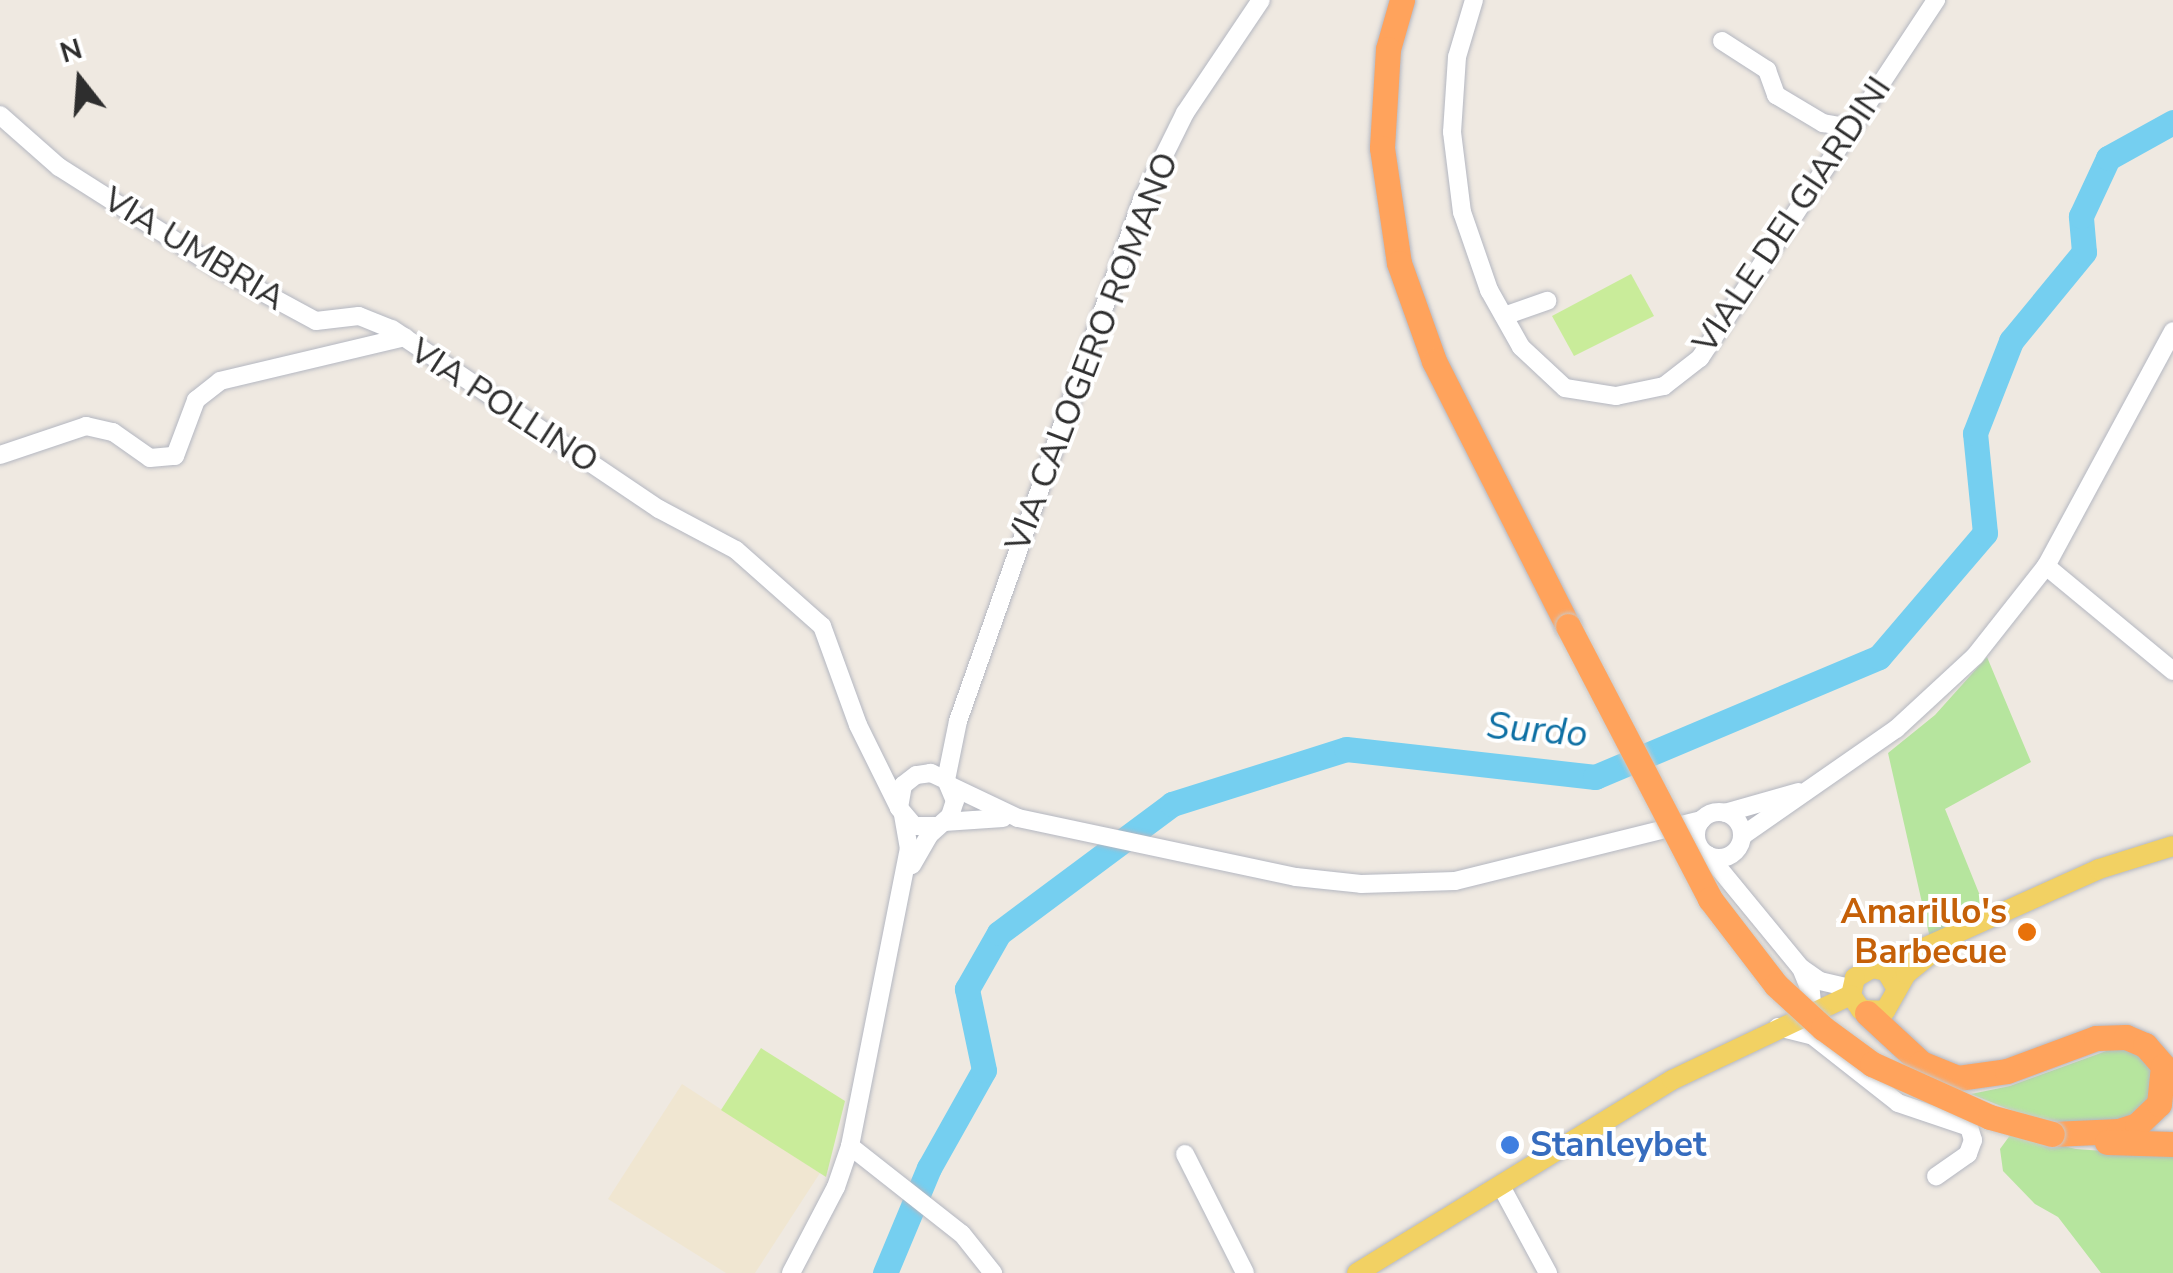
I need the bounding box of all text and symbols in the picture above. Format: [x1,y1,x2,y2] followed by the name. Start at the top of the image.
[30,30,130,130] north arrow
[56,30,87,73] text: N
[1684,69,1900,361] street label: VIALE DEI GIARDINI
[996,147,1188,557] street label: VIA CALOGERO ROMANO
[96,178,292,320] street label: VIA UMBRIA
[402,330,606,482] street label: VIA POLLINO
[1485,703,1589,757] water label: Surdo
[1841,891,2007,973] place label: Amarillo's Barbecue
[2016,921,2038,943] marker: Amarillo's Barbecue
[1530,1124,1706,1166] place label: Stanleybet
[1499,1134,1521,1156] marker: Stanleybet

